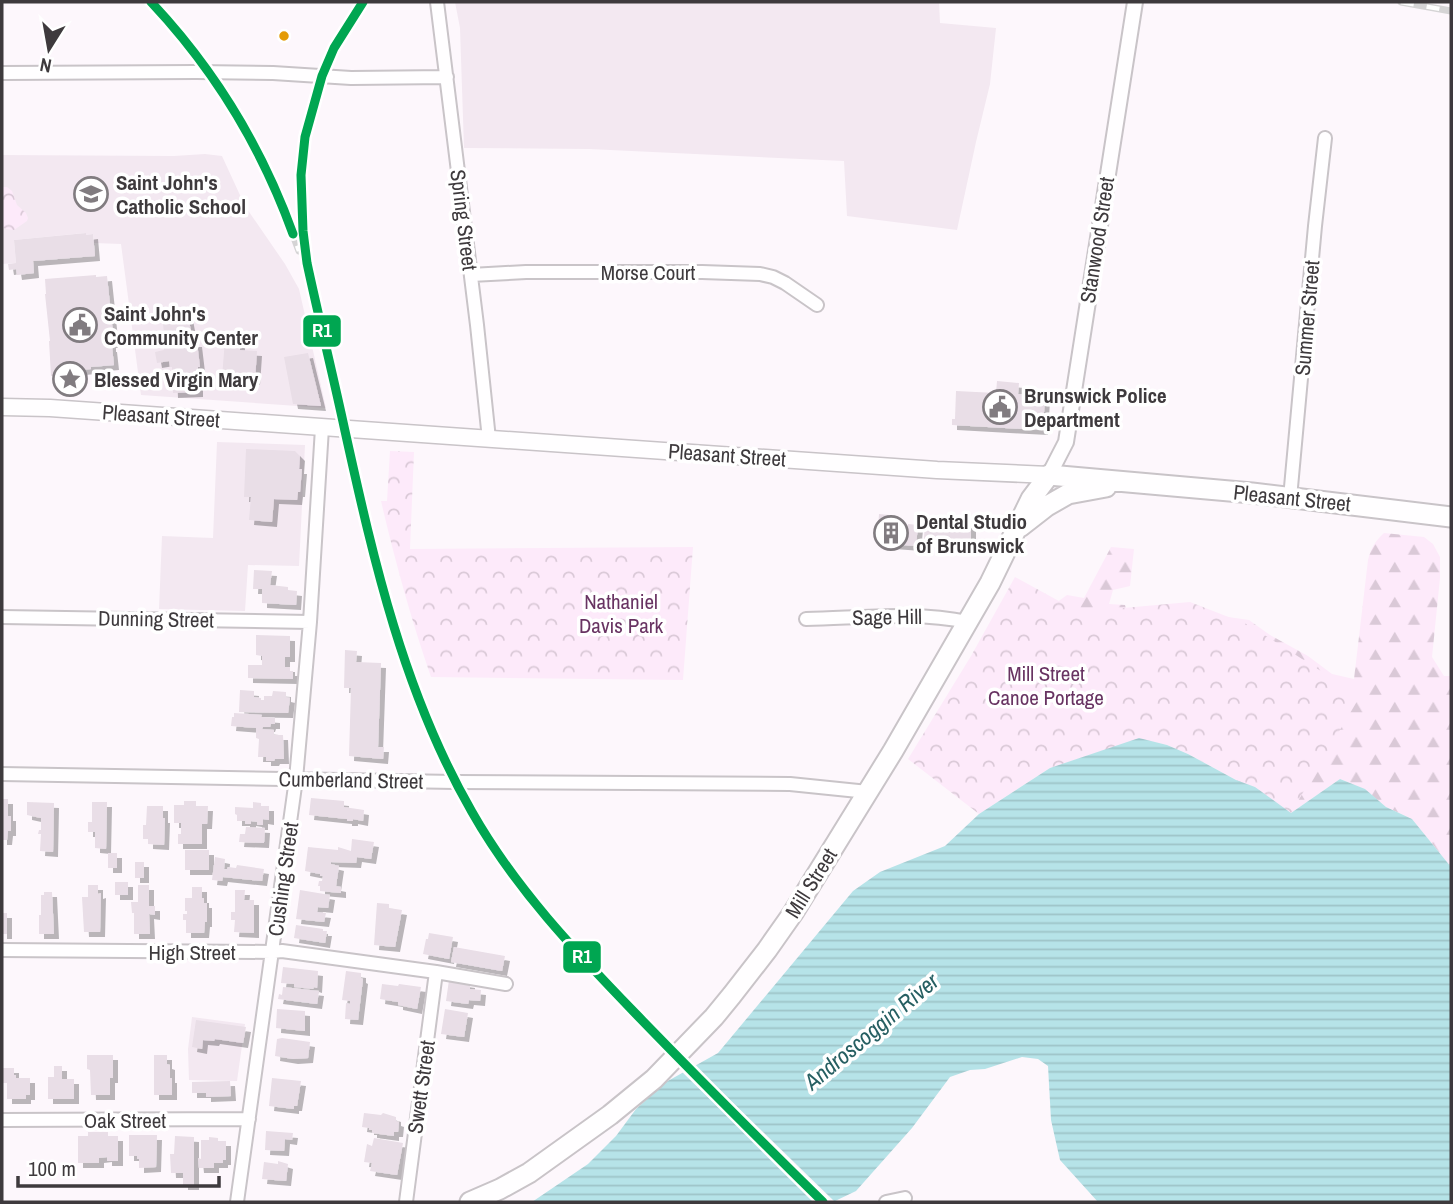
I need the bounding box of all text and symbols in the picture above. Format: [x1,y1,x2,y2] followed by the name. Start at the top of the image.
[14,14,84,84] north arrow
[277,29,291,43] unlabelled marker
[38,52,54,80] text: N
[116,168,246,221] place label: Saint John's Catholic School
[443,168,485,272] street label: Spring Street
[72,175,110,213] school or university icon: Saint John's Catholic School
[1073,175,1121,305] street label: Stanwood Street
[601,258,696,287] street label: Morse Court
[1288,259,1327,377] street label: Summer Street
[104,299,258,352] place label: Saint John's Community Center
[61,306,99,344] public building icon: Saint John's Community Center
[302,314,342,348] line badge: R1
[312,317,332,343] text: R1
[51,360,89,398] place icon: Blessed Virgin Mary
[94,365,259,394] place label: Blessed Virgin Mary
[1024,381,1167,434] place label: Brunswick Police Department
[981,388,1019,426] public building icon: Brunswick Police Department
[101,397,221,435] street label: Pleasant Street
[667,436,787,474] street label: Pleasant Street
[1232,477,1352,519] street label: Pleasant Street
[916,507,1027,560] place label: Dental Studio of Brunswick
[872,514,910,552] building icon: Dental Studio of Brunswick
[579,587,663,640] park label: Nathaniel Davis Park
[852,602,922,632] street label: Sage Hill
[98,603,214,635] street label: Dunning Street
[988,659,1104,712] park label: Mill Street Canoe Portage
[278,764,424,796] street label: Cumberland Street
[261,820,305,938] street label: Cushing Street
[778,842,844,924] street label: Mill Street
[148,938,236,967] street label: High Street
[562,940,602,974] line badge: R1
[572,943,592,969] text: R1
[796,965,945,1097] water label: Androscoggin River
[400,1038,442,1135] street label: Swett Street
[84,1106,166,1135] street label: Oak Street
[18,1144,219,1188] scale bar
[28,1154,76,1183] text: 100 m

